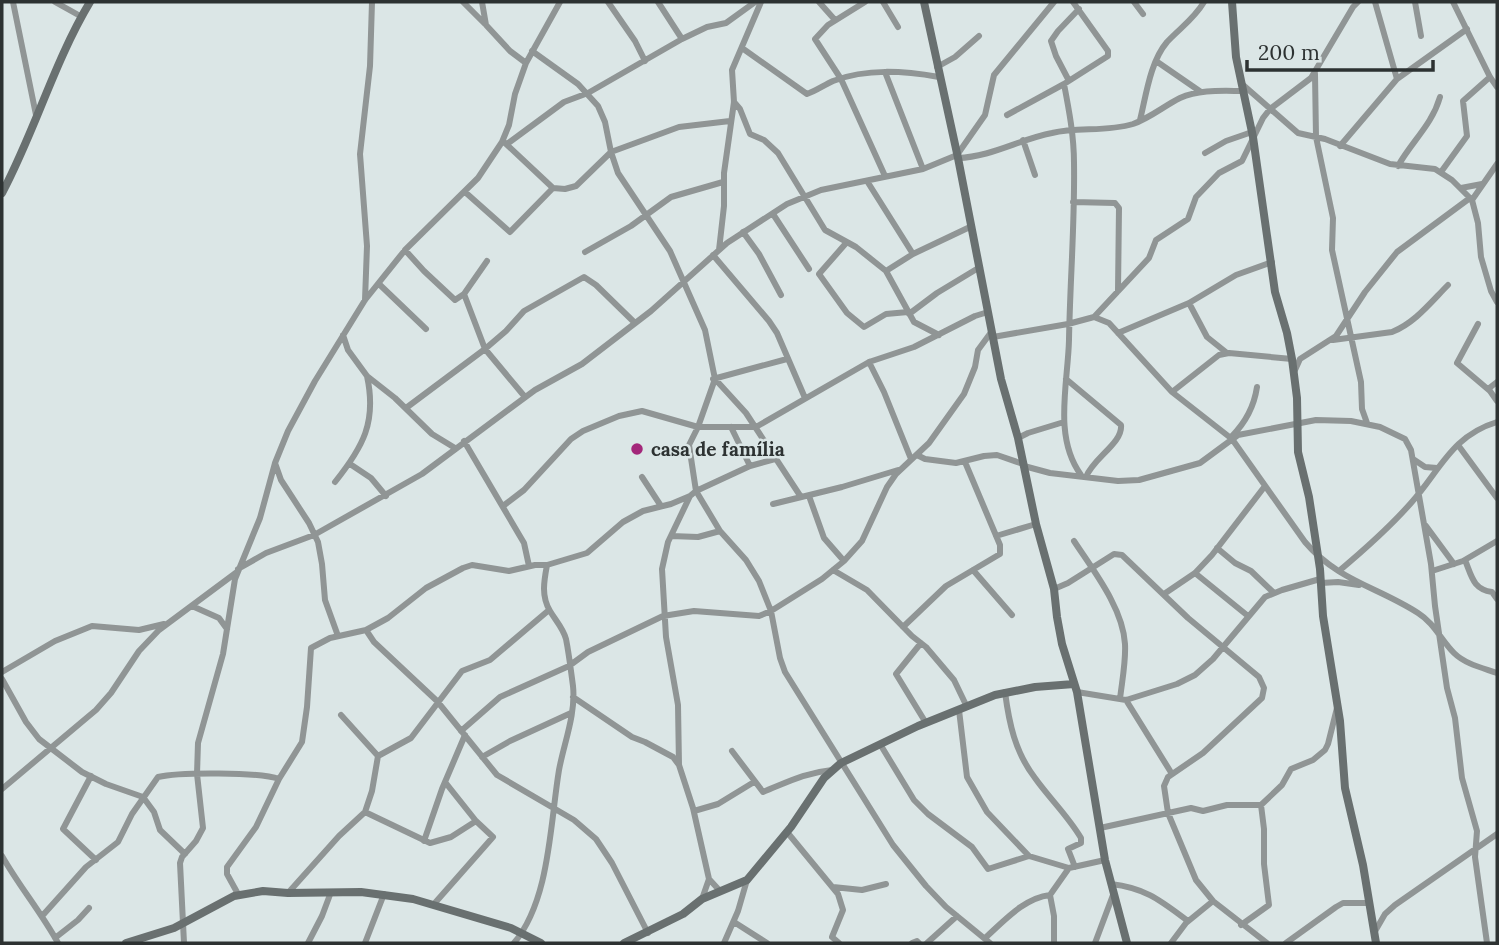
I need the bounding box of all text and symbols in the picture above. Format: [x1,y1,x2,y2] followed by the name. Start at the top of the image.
[1247,28,1432,72] scale bar
[1258,39,1320,66] text: 200 m
[651,437,785,461] place label: casa de família
[629,441,645,457] marker: casa de família

